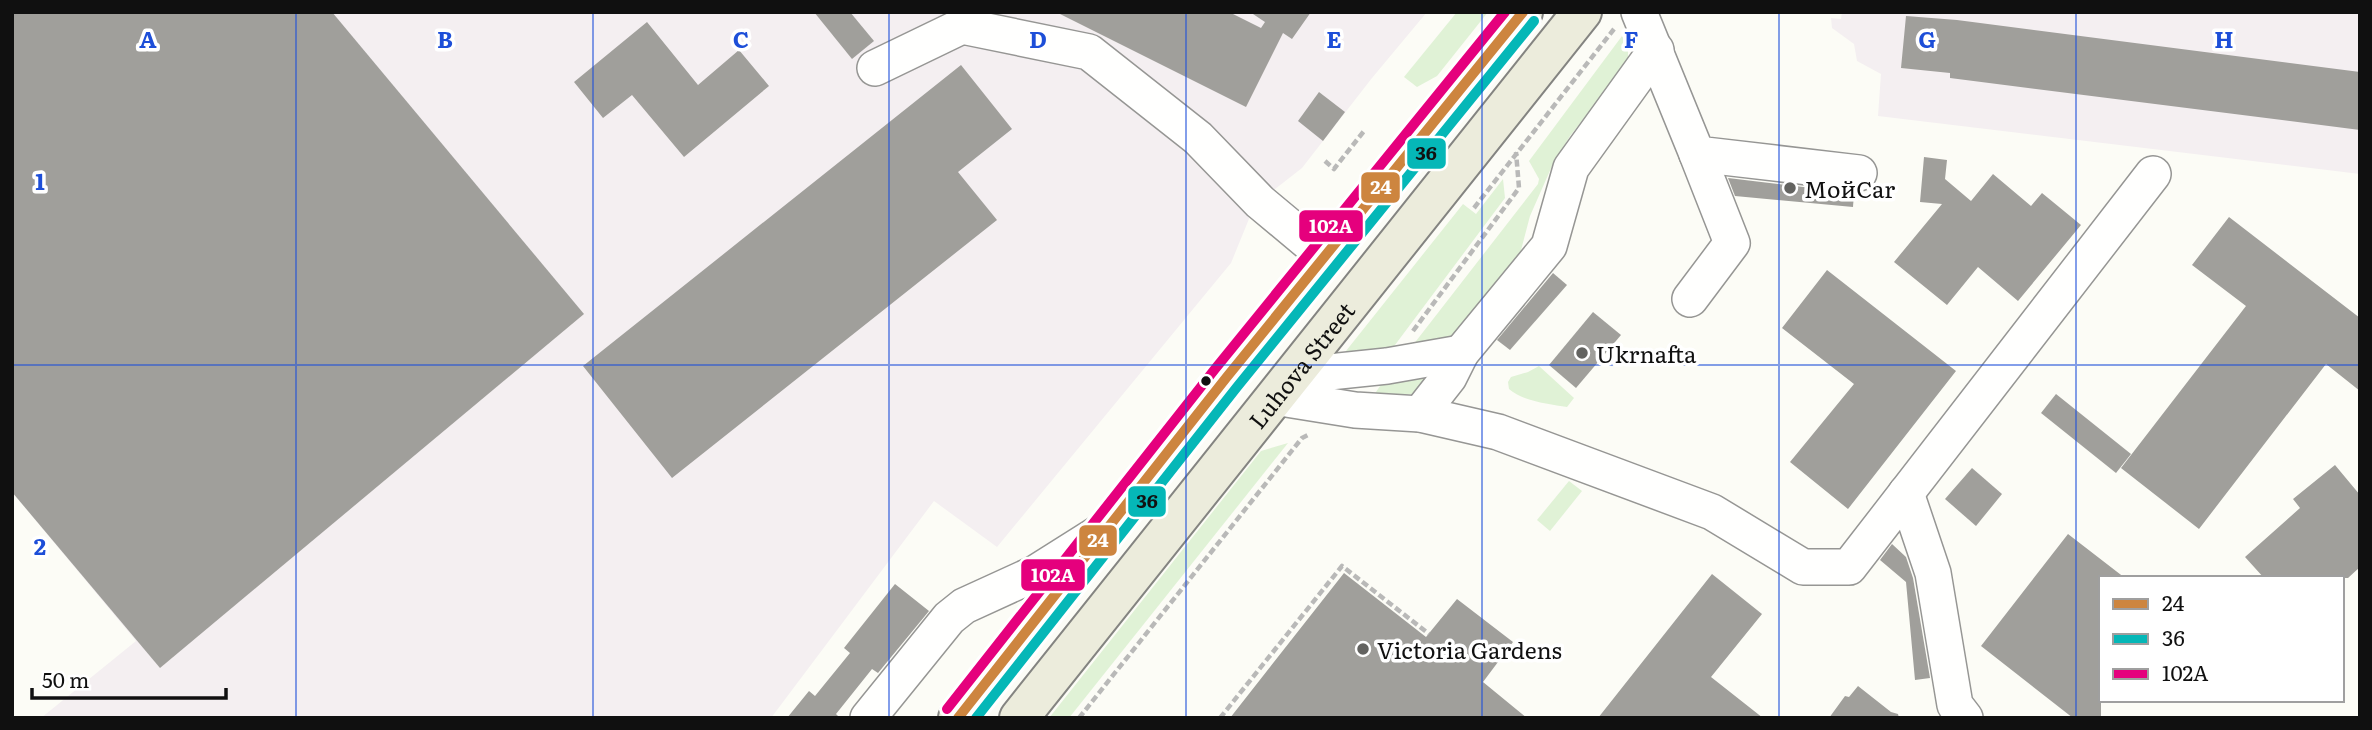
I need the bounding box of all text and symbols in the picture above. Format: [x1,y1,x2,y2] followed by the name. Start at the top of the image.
[139,21,157,55] text: A
[437,21,453,55] text: B
[733,21,749,55] text: C
[1029,21,1047,55] text: D
[1326,21,1342,55] text: E
[1624,21,1639,55] text: F
[1918,21,1936,55] text: G
[2214,21,2234,55] text: H
[1406,137,1447,170] line badge: 36
[1415,138,1437,166] text: 36
[35,163,45,197] text: 1
[1360,171,1401,204] line badge: 24
[1804,171,1895,205] place label: МойCar
[1370,172,1392,200] text: 24
[1782,180,1798,196] marker: МойCar
[1298,209,1364,243] line badge: 102А
[1309,211,1354,239] text: 102А
[1240,294,1362,435] street label: Luhova Street
[1596,336,1697,370] place label: Ukrnafta
[1574,345,1590,361] marker: Ukrnafta
[1199,374,1213,388] unlabelled marker
[1127,485,1167,518] line badge: 36
[1136,486,1158,514] text: 36
[1078,524,1118,557] line badge: 24
[1087,525,1109,553] text: 24
[34,528,46,562] text: 2
[1020,558,1086,592] line badge: 102А
[1031,560,1076,588] text: 102А
[2099,576,2344,702] legend
[2162,586,2185,617] text: 24
[2162,621,2185,652] text: 36
[1377,632,1562,666] place label: Victoria Gardens
[1355,641,1371,657] marker: Victoria Gardens
[32,656,226,700] scale bar
[2162,656,2209,687] text: 102А
[42,663,89,694] text: 50 m

